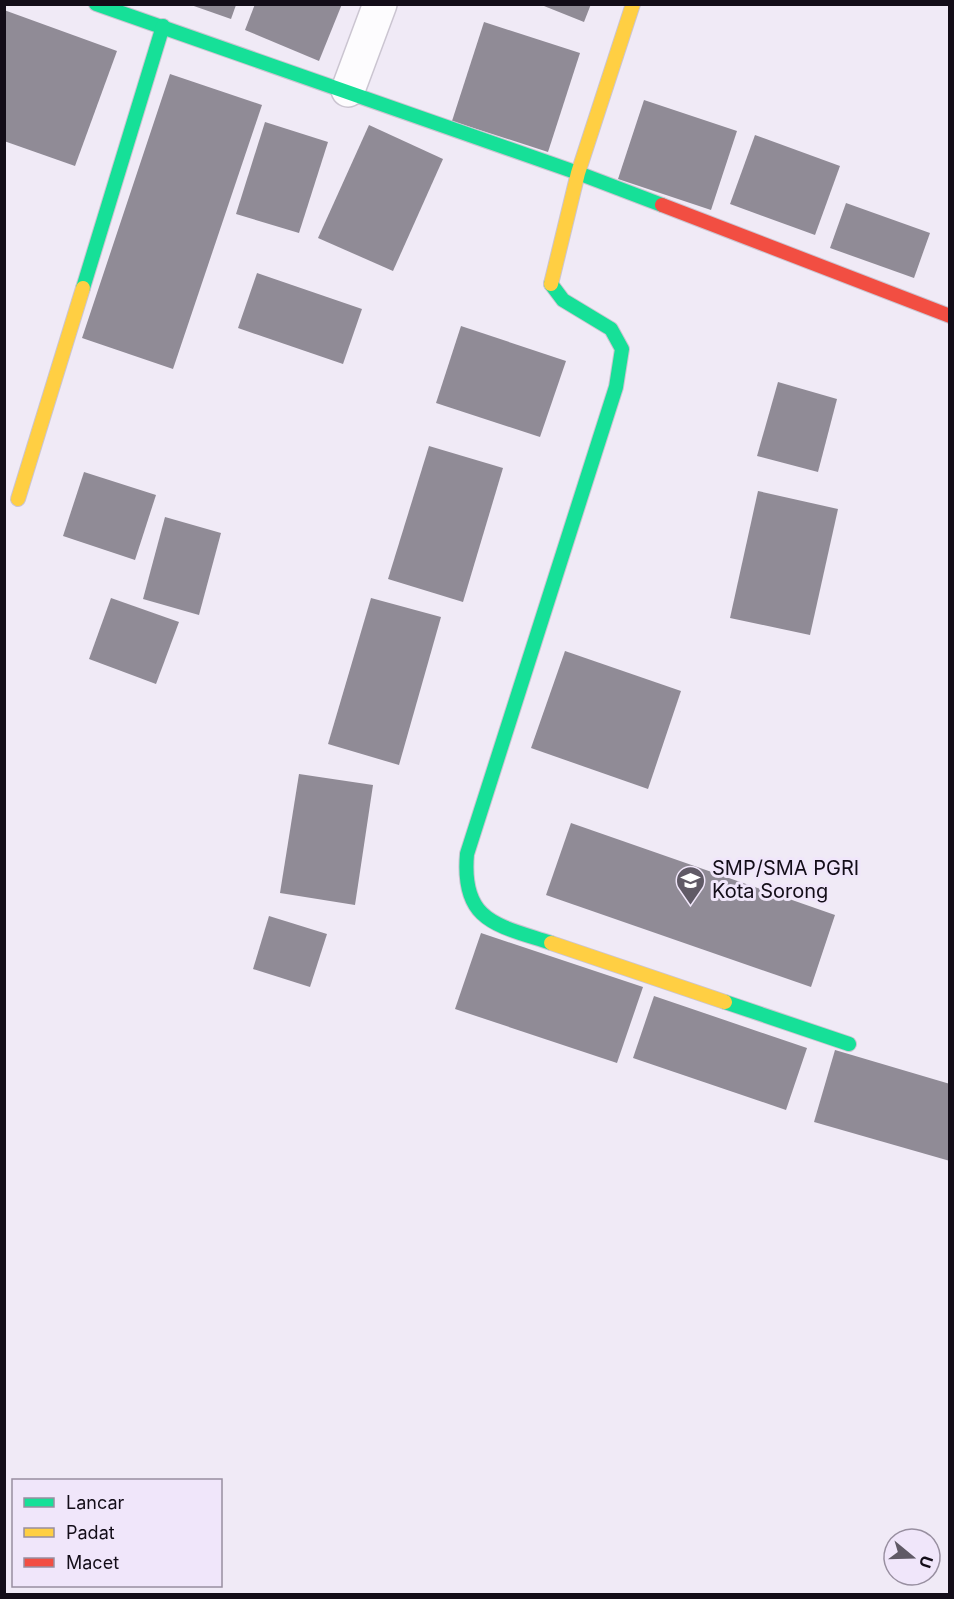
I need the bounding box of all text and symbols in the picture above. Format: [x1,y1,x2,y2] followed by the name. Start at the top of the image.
[712,856,859,903] place label: SMP/SMA PGRI Kota Sorong
[675,864,707,906] school or university icon: SMP/SMA PGRI Kota Sorong
[12,1479,222,1587] legend
[66,1492,124,1513] text: Lancar
[66,1522,115,1543] text: Padat
[882,1527,942,1587] north arrow
[66,1552,119,1573] text: Macet
[915,1553,938,1571] text: U

